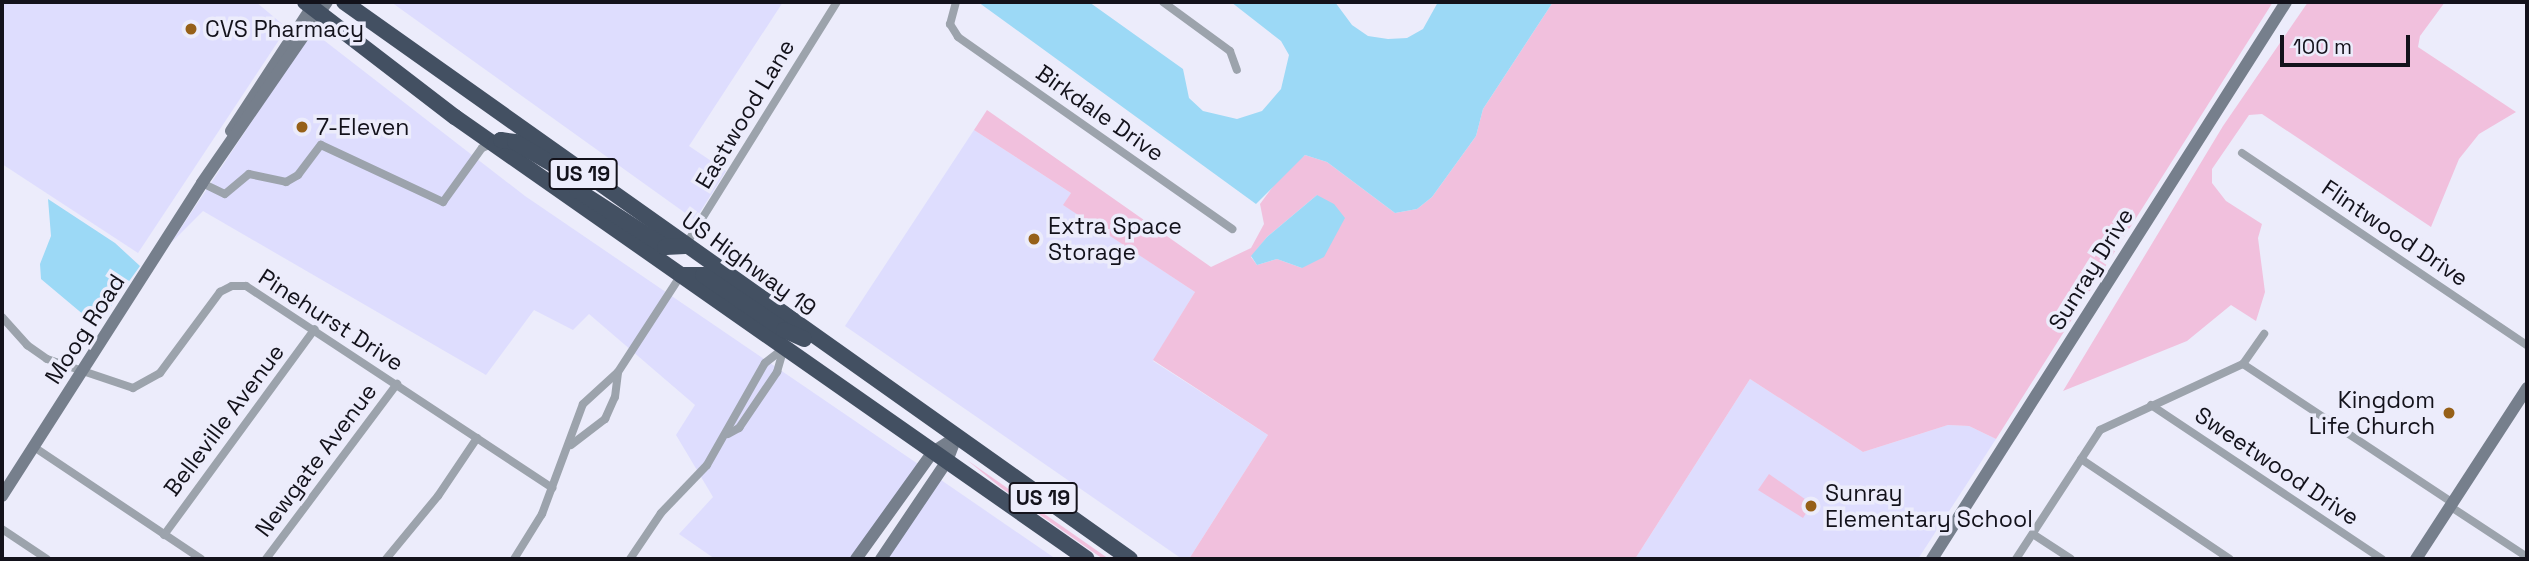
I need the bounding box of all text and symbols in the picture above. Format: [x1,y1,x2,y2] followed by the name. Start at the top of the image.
[205,15,364,43] place label: CVS Pharmacy
[183,21,199,37] marker: CVS Pharmacy
[2284,21,2414,65] scale bar
[2293,33,2352,60] text: 100 m
[690,34,800,194] street label: Eastwood Lane
[1031,59,1169,167] street label: Birkdale Drive
[316,113,409,141] place label: 7-Eleven
[294,119,310,135] marker: 7-Eleven
[548,156,618,192] road number: US 19
[2317,174,2473,292] street label: Flintwood Drive
[2043,203,2139,335] street label: Sunray Drive
[676,206,822,322] street label: US Highway 19
[1048,212,1182,266] place label: Extra Space Storage
[1026,231,1042,247] marker: Extra Space Storage
[253,263,409,377] street label: Pinehurst Drive
[39,269,131,389] street label: Moog Road
[158,339,290,501] street label: Belleville Avenue
[249,378,383,542] street label: Newgate Avenue
[2309,386,2435,440] place label: Kingdom Life Church
[2190,401,2364,531] street label: Sweetwood Drive
[2441,405,2457,421] marker: Kingdom Life Church
[1825,479,2033,533] place label: Sunray Elementary School
[1008,480,1078,516] road number: US 19
[1803,498,1819,514] marker: Sunray Elementary School

